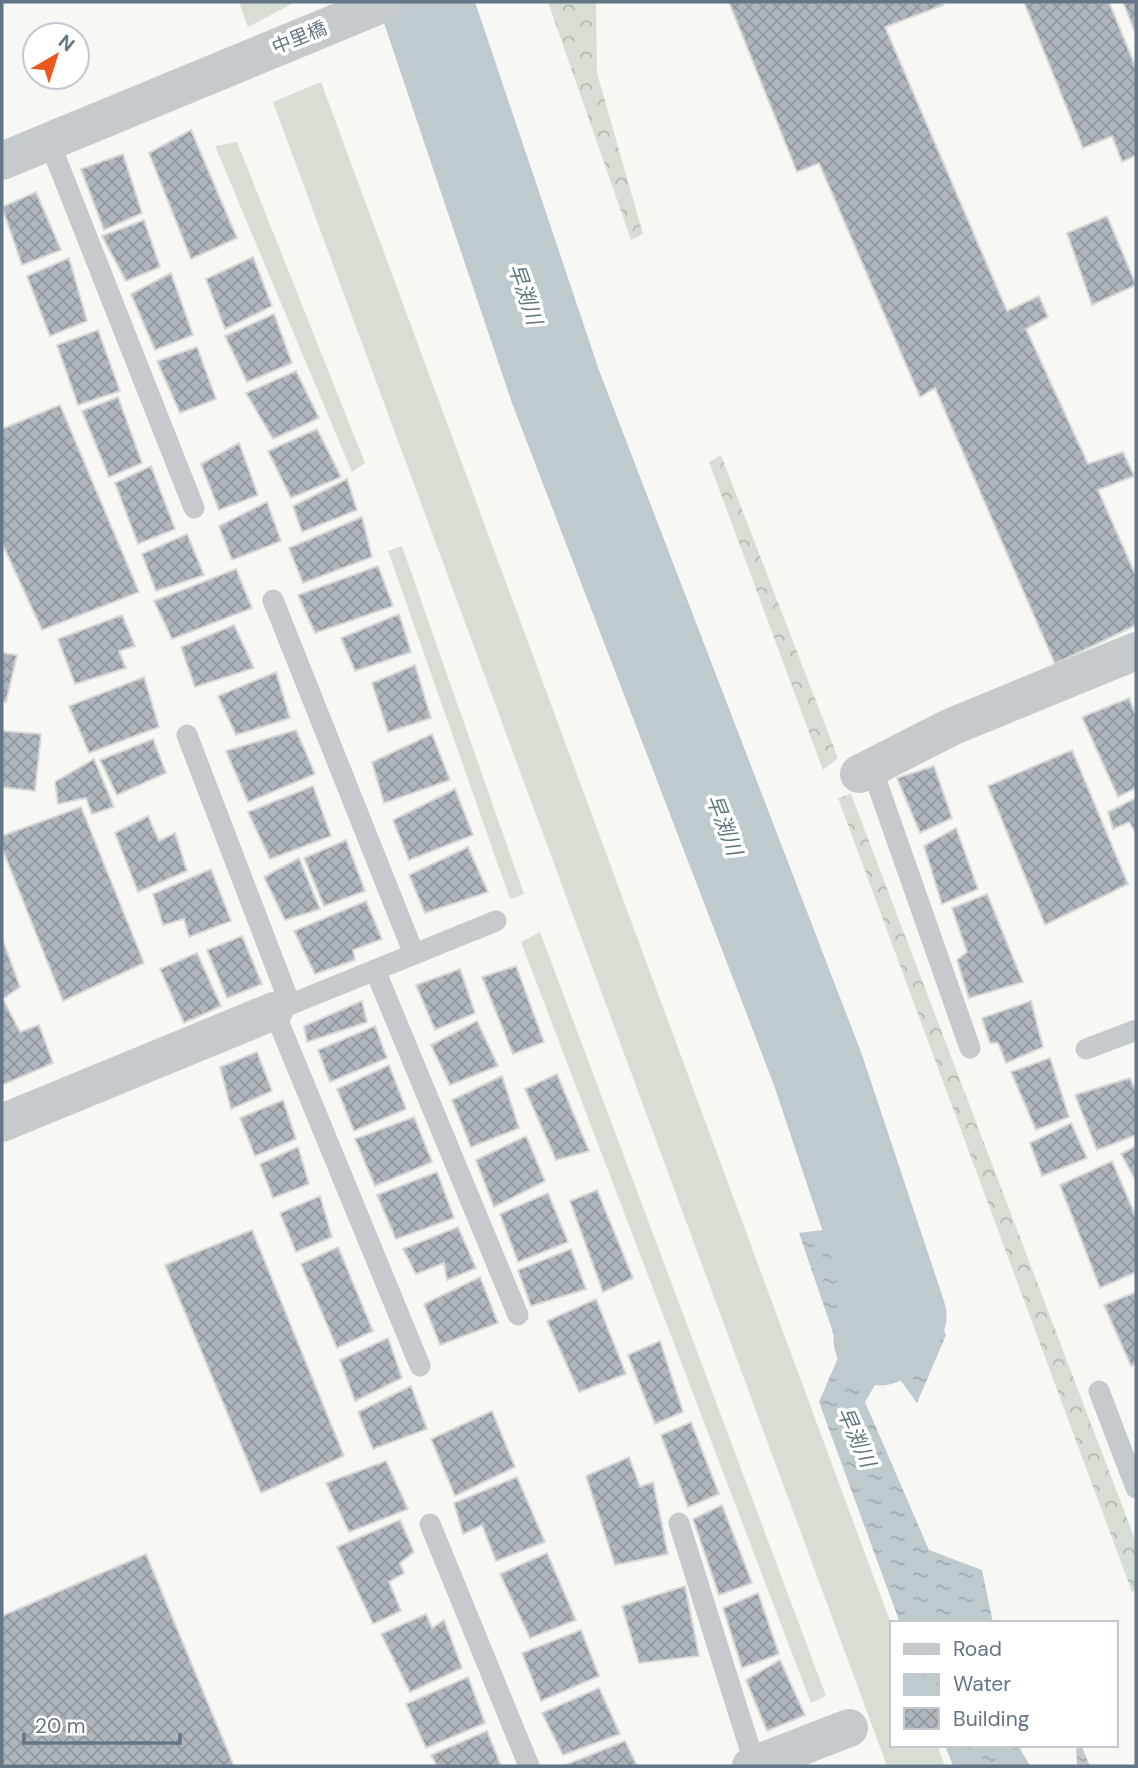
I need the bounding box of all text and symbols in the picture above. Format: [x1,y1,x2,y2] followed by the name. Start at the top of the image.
[268,15,330,60] street label: 中里橋
[21,21,91,91] north arrow
[53,29,80,57] text: N
[502,260,549,330] water label: 早渕川
[700,791,749,861] water label: 早渕川
[830,1403,882,1473] water label: 早渕川
[890,1621,1117,1747] legend
[953,1635,1002,1663] text: Road
[953,1670,1011,1698] text: Water
[24,1702,180,1746] scale bar
[953,1705,1030,1733] text: Building
[35,1712,86,1740] text: 20 m

